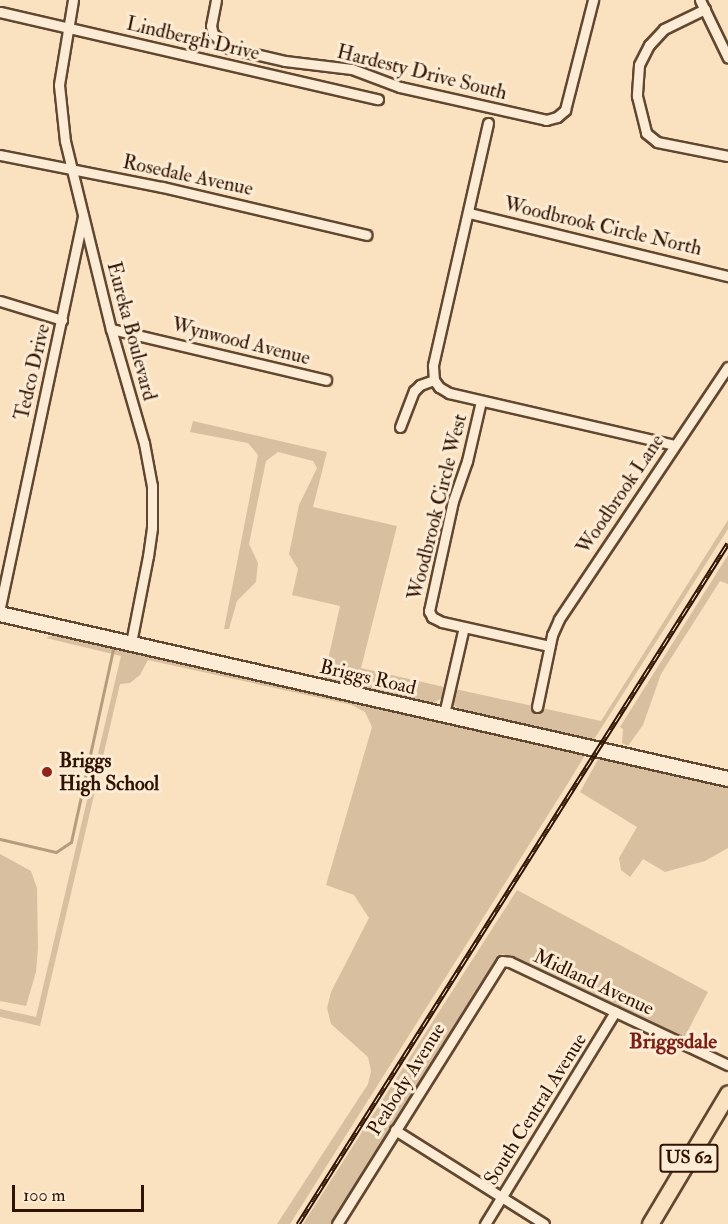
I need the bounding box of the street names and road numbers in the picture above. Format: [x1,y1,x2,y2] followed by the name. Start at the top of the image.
[124,11,262,65] street label: Lindbergh Drive
[334,39,510,105] street label: Hardesty Drive South
[121,149,255,201] street label: Rosedale Avenue
[502,192,704,260] street label: Woodbrook Circle North
[102,259,162,403] street label: Eureka Boulevard
[169,312,313,370] street label: Wynwood Avenue
[9,321,55,423] street label: Tedco Drive
[402,411,472,603] street label: Woodbrook Circle West
[571,430,669,558] street label: Woodbrook Lane
[317,654,419,700] street label: Briggs Road
[530,944,658,1020] street label: Midland Avenue
[362,1018,450,1140] street label: Peabody Avenue
[479,1029,591,1189] street label: South Central Avenue
[659,1143,719,1173] road number: US 62

